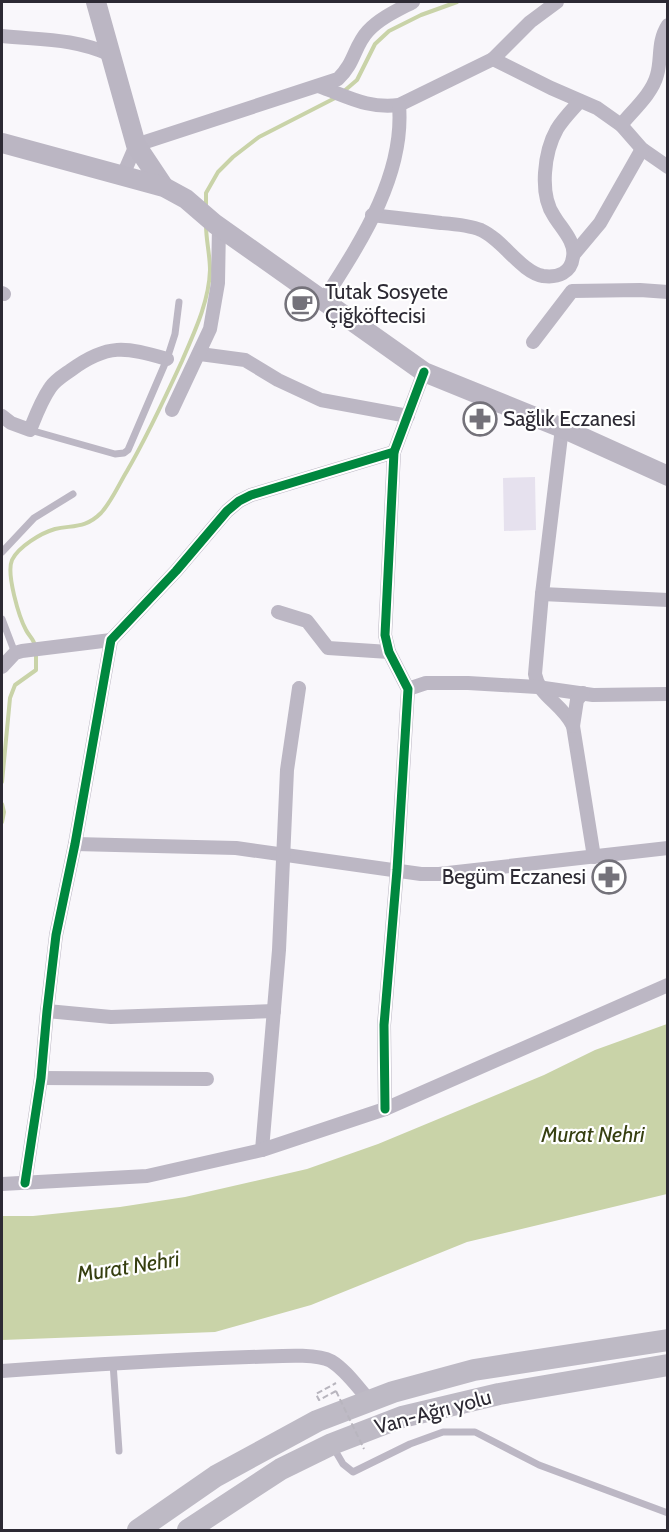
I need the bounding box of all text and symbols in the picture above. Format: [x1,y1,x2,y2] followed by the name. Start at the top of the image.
[325,279,448,328] place label: Tutak Sosyete Çiğköftecisi
[284,286,320,322] cafe icon: Tutak Sosyete Çiğköftecisi
[462,401,498,437] pharmacy icon: Sağlık Eczanesi
[503,406,636,431] place label: Sağlık Eczanesi
[591,859,627,895] pharmacy icon: Begüm Eczanesi
[442,864,586,889] place label: Begüm Eczanesi
[540,1121,645,1148] water label: Murat Nehri
[74,1245,182,1288] water label: Murat Nehri
[372,1384,494,1439] street label: Van-Ağrı yolu

